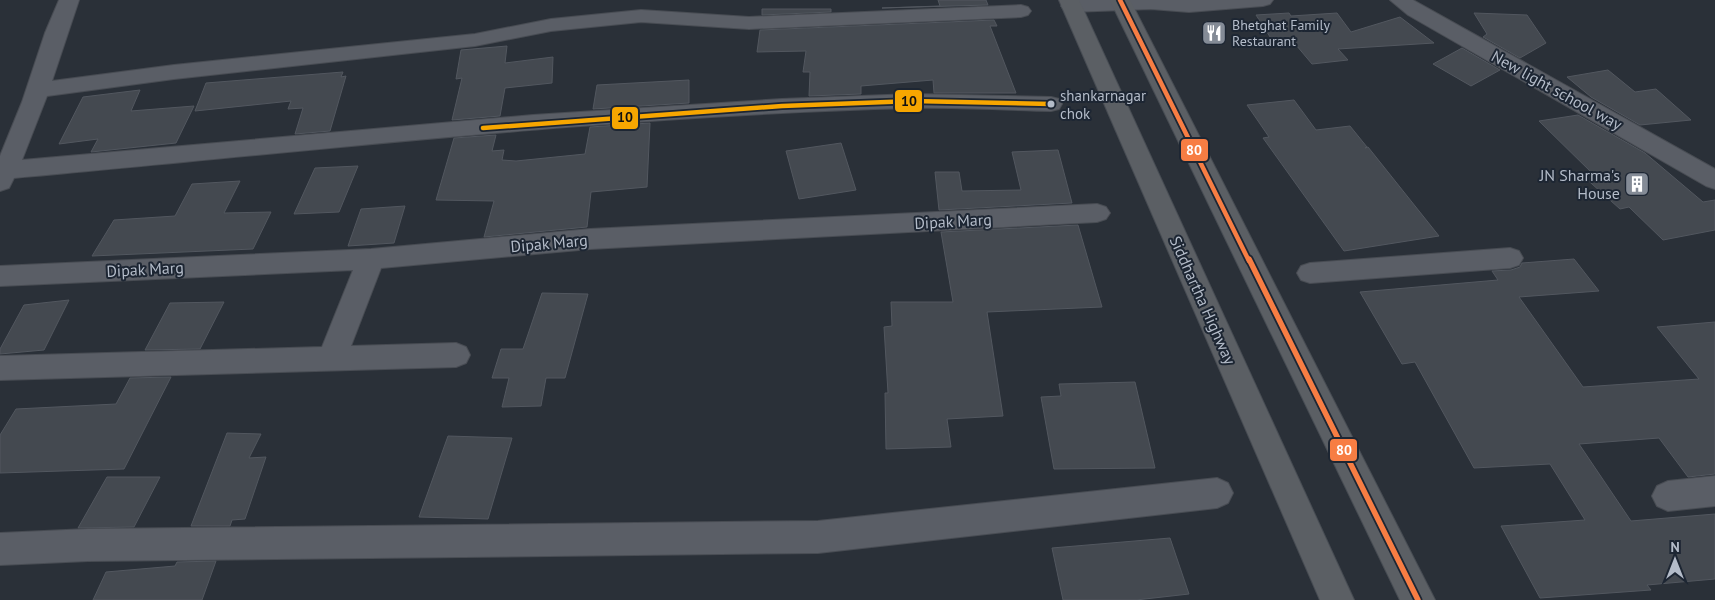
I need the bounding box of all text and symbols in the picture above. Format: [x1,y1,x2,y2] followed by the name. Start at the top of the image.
[1232,16,1331,50] place label: Bhetghat Family Restaurant
[1201,20,1227,46] restaurant icon: Bhetghat Family Restaurant
[1488,46,1626,134] street label: New light school way
[1060,86,1146,123] place label: shankarnagar chok
[894,89,923,113] line badge: 10
[901,92,917,110] text: 10
[1046,99,1056,109] marker: shankarnagar chok
[611,106,639,130] line badge: 10
[617,108,633,126] text: 10
[1180,138,1209,162] line badge: 80
[1186,141,1202,159] text: 80
[1539,165,1620,203] place label: JN Sharma's House
[1624,171,1650,197] building icon: JN Sharma's House
[914,209,992,233] street label: Dipak Marg
[510,230,588,256] street label: Dipak Marg
[1166,233,1241,368] street label: Siddhartha Highway
[106,257,184,281] street label: Dipak Marg
[1329,438,1358,462] line badge: 80
[1336,441,1352,459] text: 80
[1650,535,1700,585] north arrow
[1670,538,1680,556] text: N

